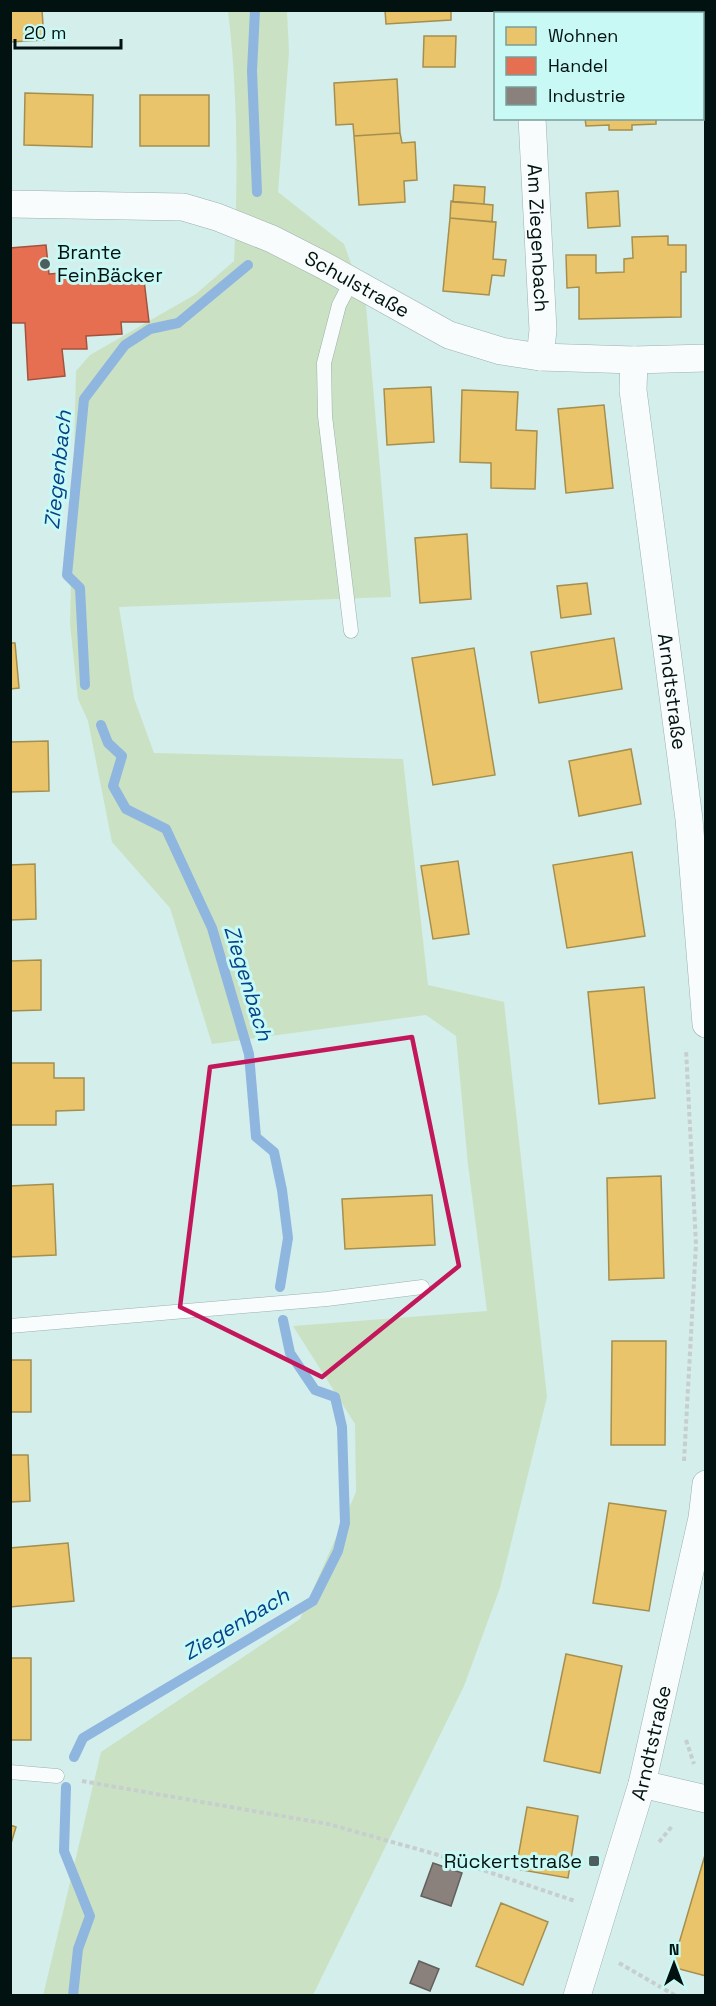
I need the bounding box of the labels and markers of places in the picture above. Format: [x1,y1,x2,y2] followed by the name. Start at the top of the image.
[57,239,163,288] place label: Brante FeinBäcker
[38,257,52,271] marker: Brante FeinBäcker
[444,1848,582,1874] place label: Rückertstraße
[587,1854,601,1868] marker: Rückertstraße

